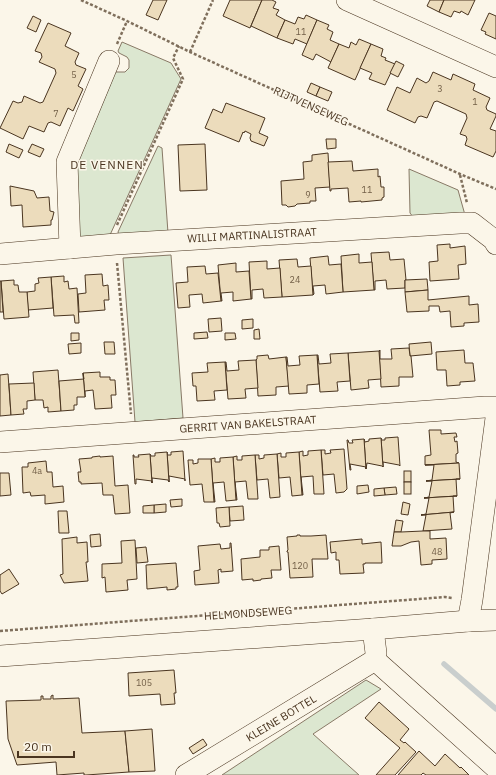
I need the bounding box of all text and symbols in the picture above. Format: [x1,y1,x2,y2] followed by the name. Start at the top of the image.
[296,26,306,37] house number: 11
[71,69,77,80] house number: 5
[271,83,351,129] street label: RIJTVENSEWEG
[437,83,443,94] house number: 3
[472,96,478,107] house number: 1
[53,108,59,119] house number: 7
[70,157,144,172] district label: DE VENNEN
[362,184,372,195] house number: 11
[305,189,311,200] house number: 9
[187,225,318,245] street label: WILLI MARTINALISTRAAT
[290,274,300,285] house number: 24
[179,412,318,436] street label: GERRIT VAN BAKELSTRAAT
[32,465,42,476] house number: 4a
[432,546,442,557] house number: 48
[292,560,308,571] house number: 120
[203,603,293,623] street label: HELMONDSEWEG
[136,677,152,688] house number: 105
[243,691,319,745] street label: KLEINE BOTTEL
[18,733,74,759] scale bar
[24,739,52,754] text: 20 m

